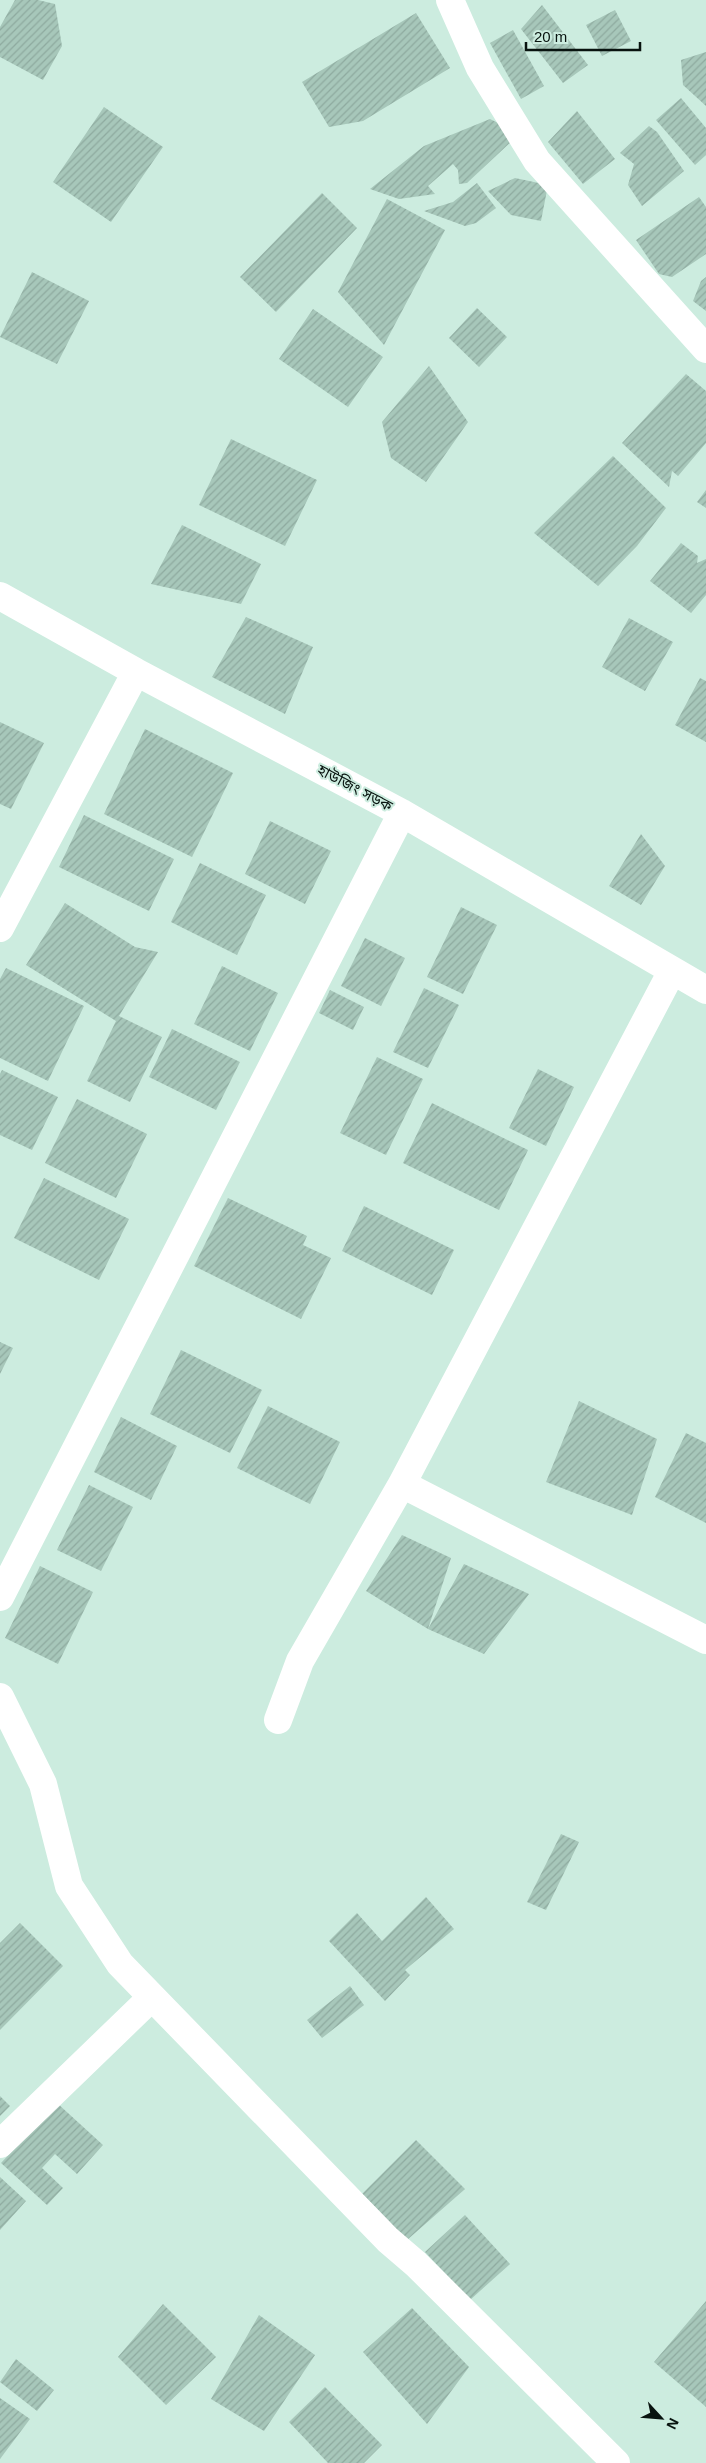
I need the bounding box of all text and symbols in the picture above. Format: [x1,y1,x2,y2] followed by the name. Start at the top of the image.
[526,20,640,52] scale bar
[534,28,567,45] text: 20 m
[314,760,396,815] street label: হাউজিং সড়ক
[636,2393,686,2443] north arrow
[663,2416,682,2432] text: N

